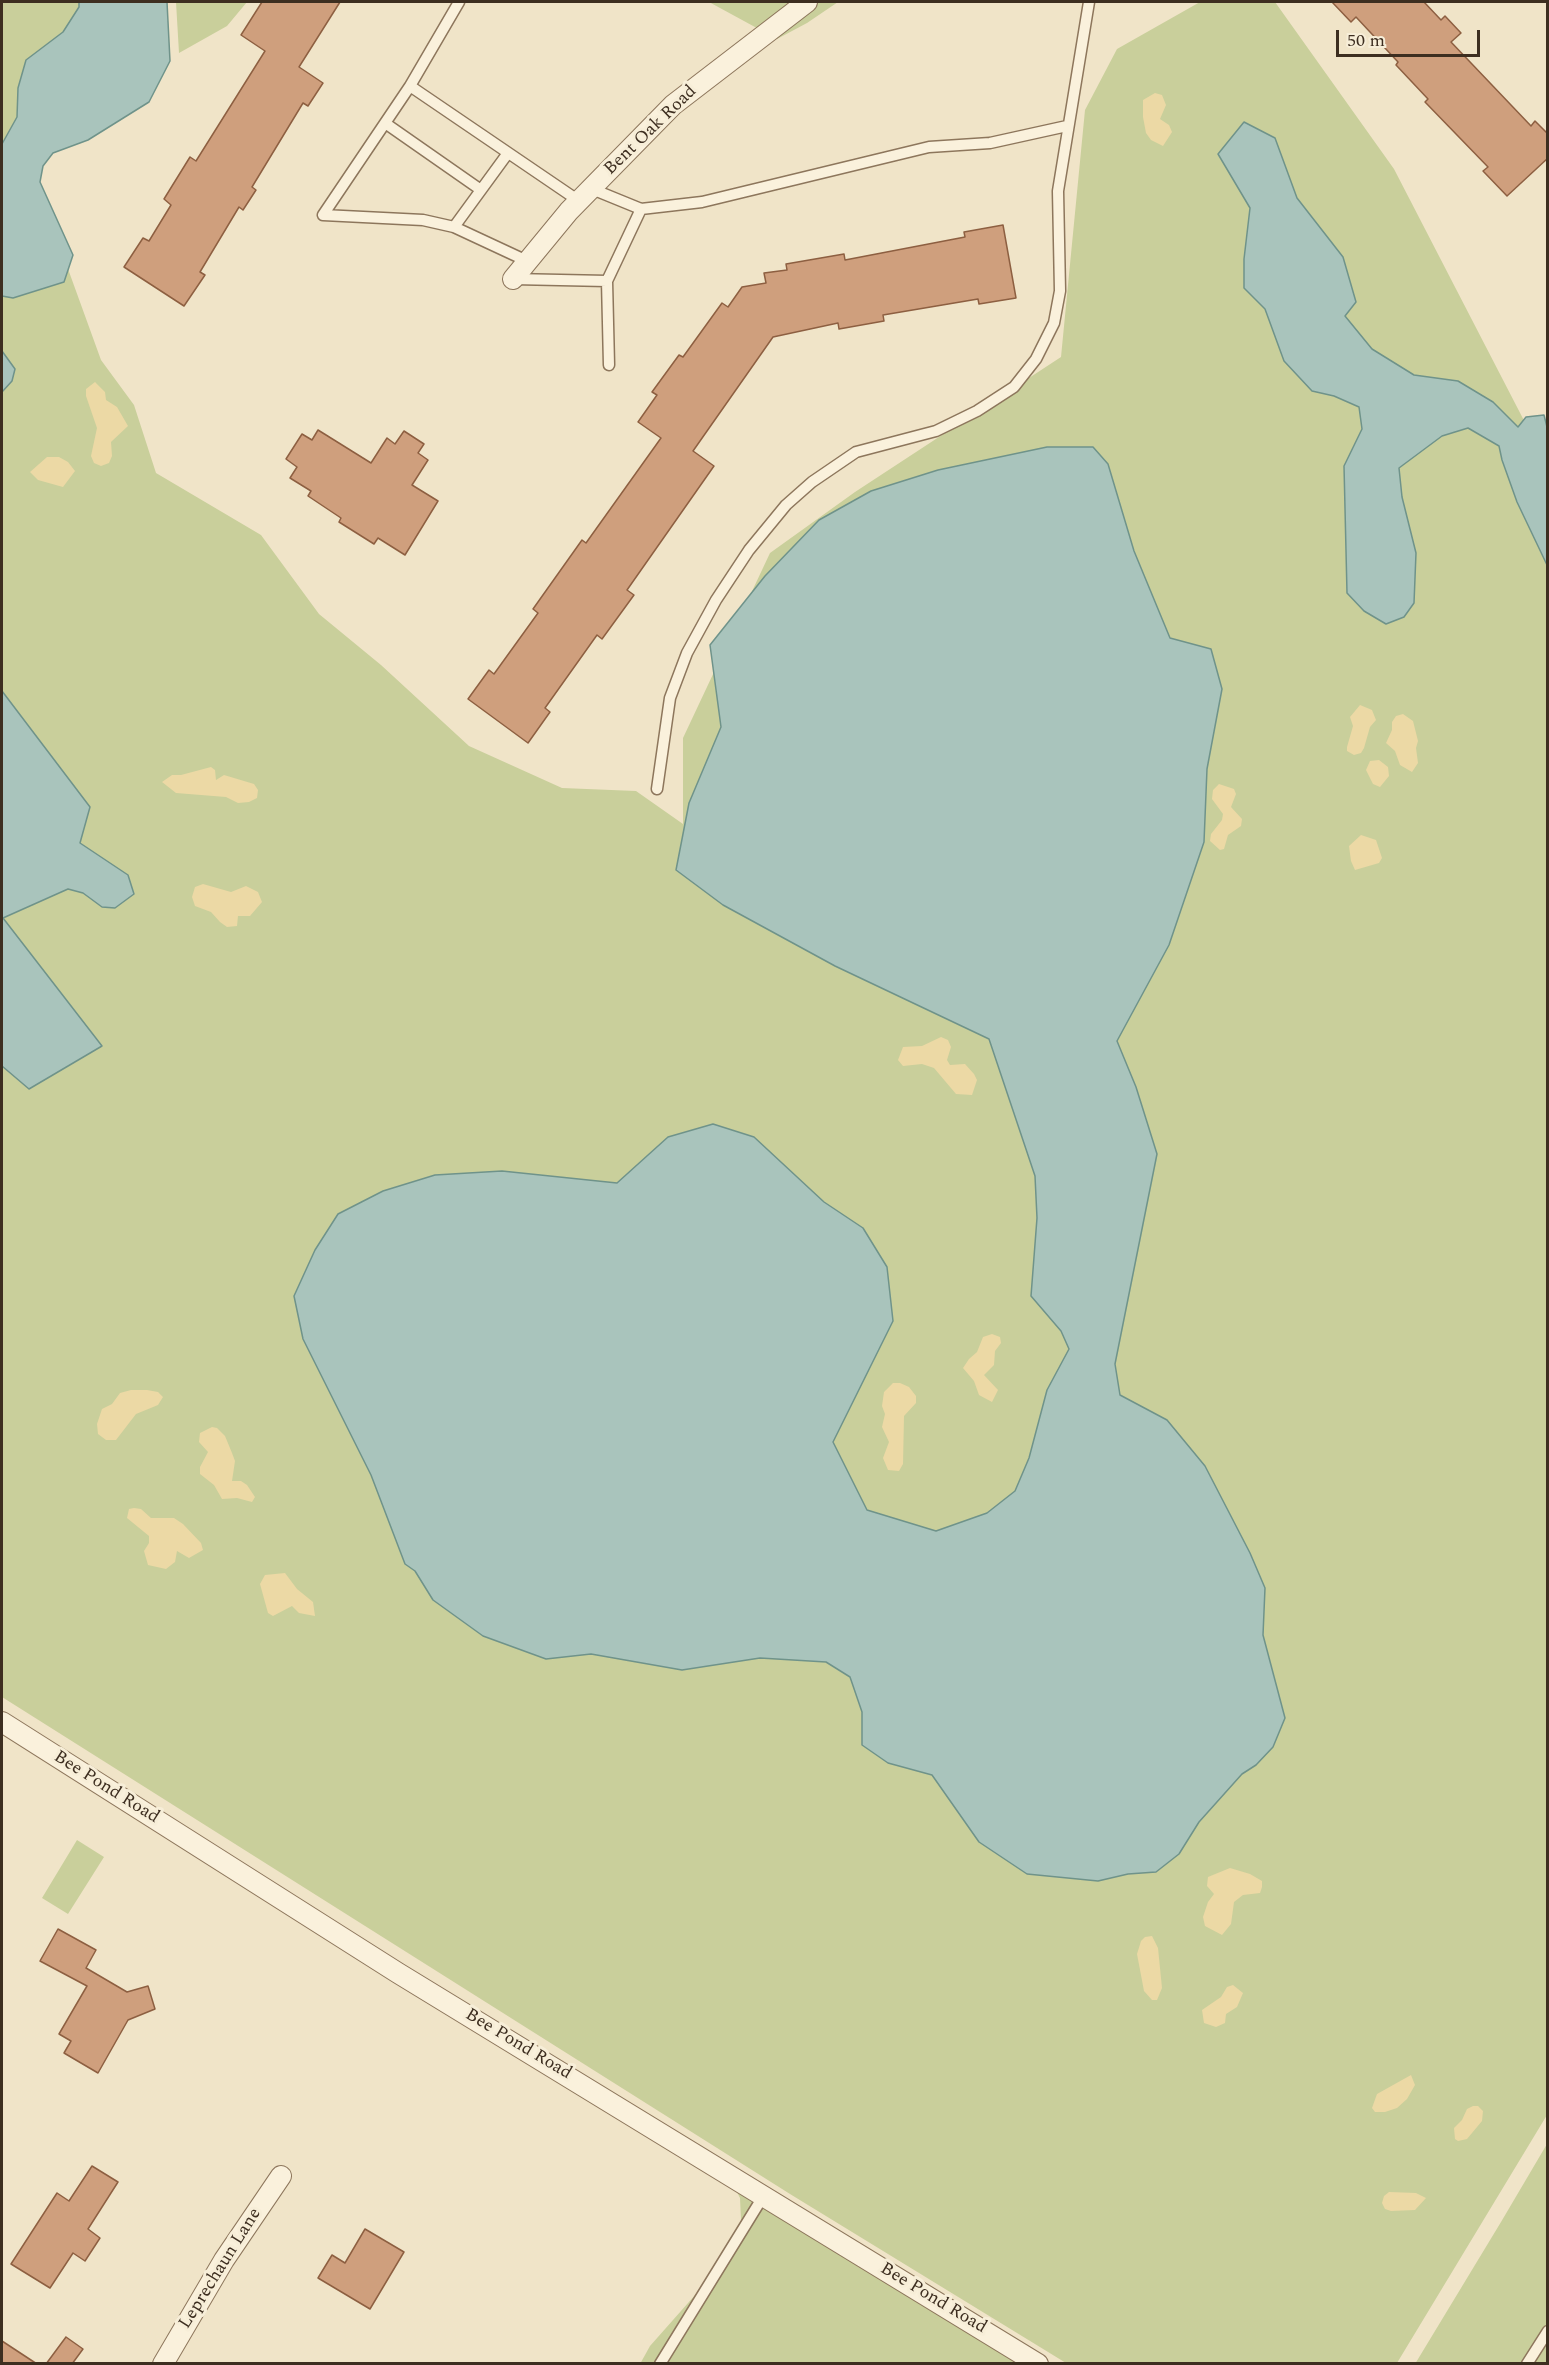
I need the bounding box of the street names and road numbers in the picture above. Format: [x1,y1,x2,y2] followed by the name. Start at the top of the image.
[600,81,702,181] street label: Bent Oak Road
[49,1747,163,1829] street label: Bee Pond Road
[461,2005,575,2085] street label: Bee Pond Road
[175,2205,267,2333] street label: Leprechaun Lane
[876,2259,990,2339] street label: Bee Pond Road

